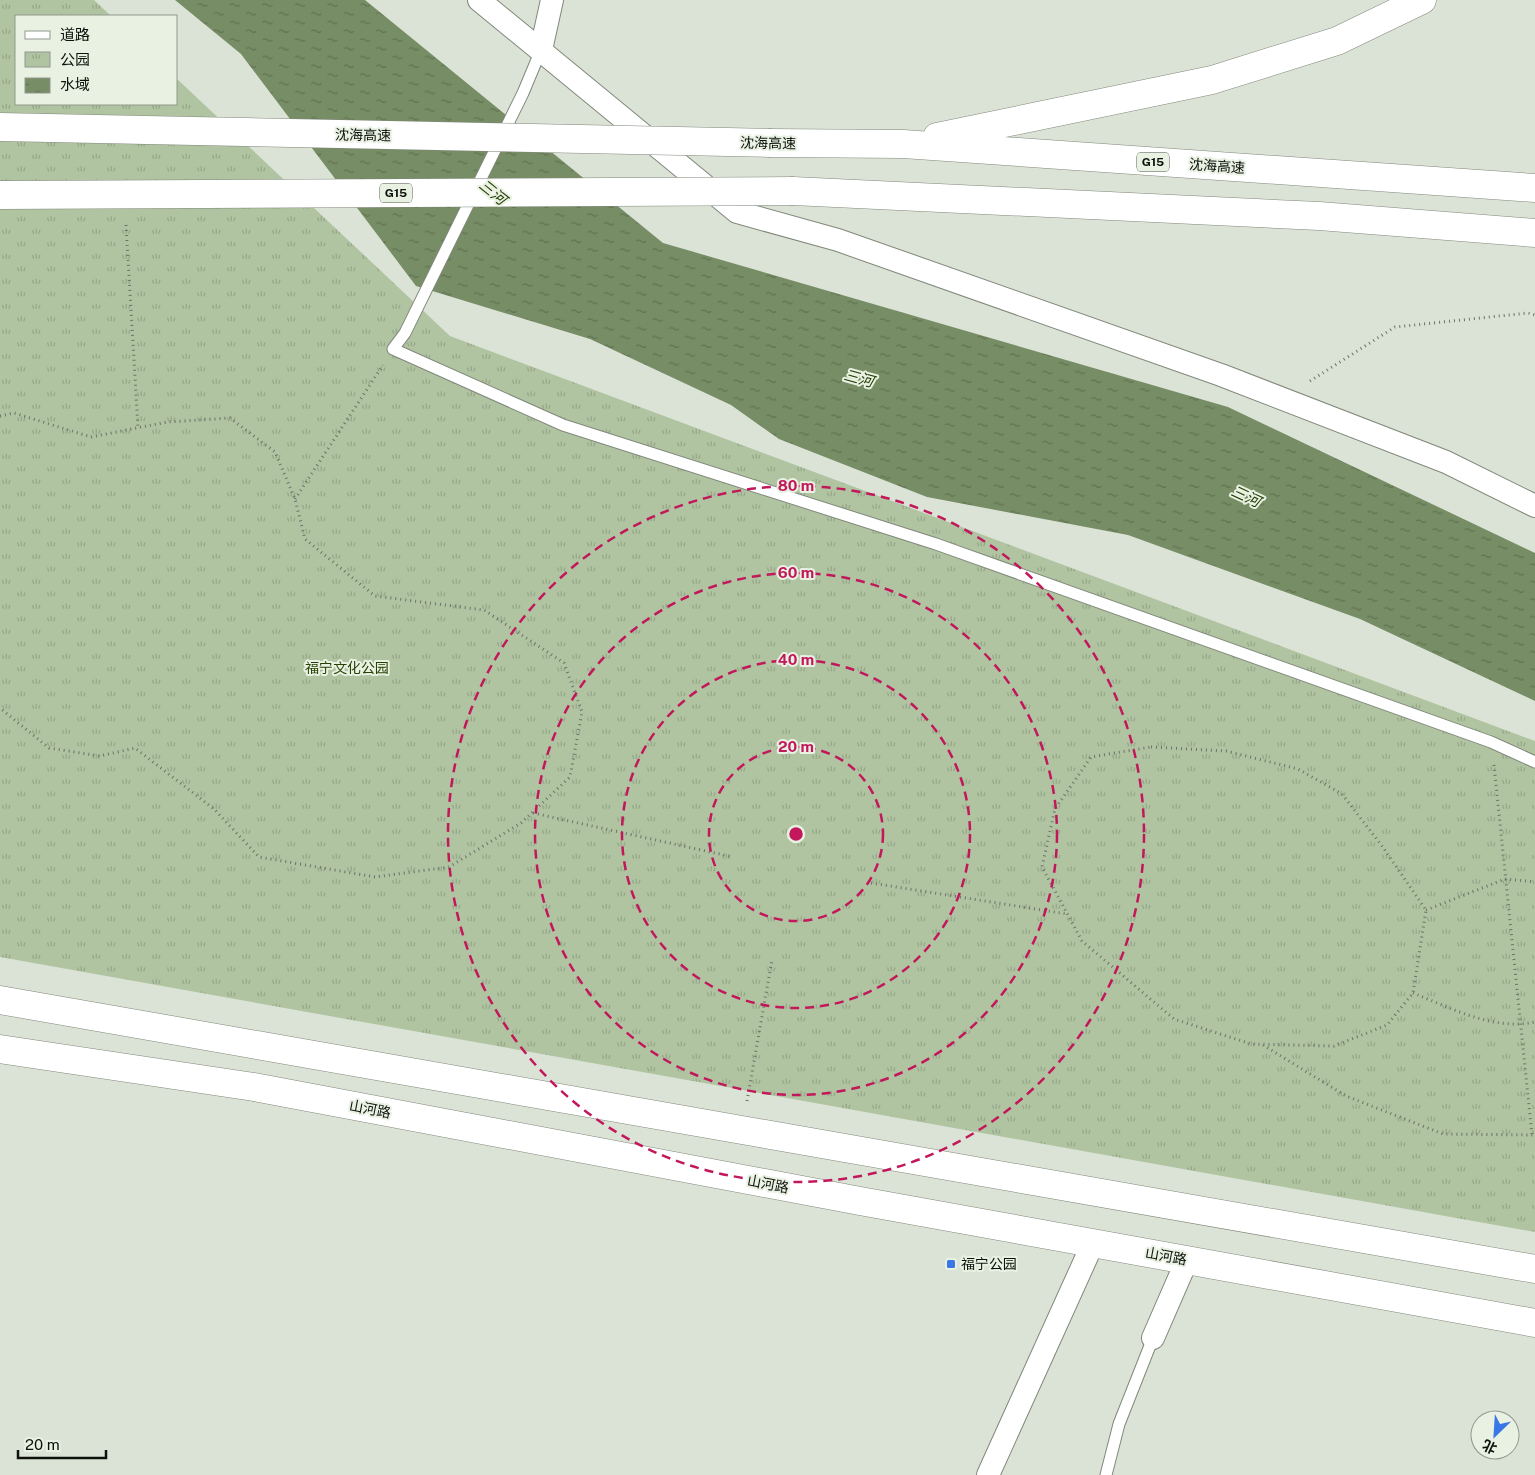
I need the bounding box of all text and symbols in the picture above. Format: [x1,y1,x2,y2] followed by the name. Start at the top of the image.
[15,15,178,105] legend
[60,26,90,43] text: 道路
[60,51,90,68] text: 公园
[60,76,90,93] text: 水域
[335,127,391,143] street label: 沈海高速
[740,135,796,151] street label: 沈海高速
[1137,152,1169,172] road number: G15
[1189,156,1245,176] street label: 沈海高速
[476,176,512,210] water label: 三河
[380,184,412,202] road number: G15
[842,366,879,391] water label: 三河
[778,477,814,494] text: 80 m
[1229,482,1266,511] water label: 三河
[778,564,814,581] text: 60 m
[778,651,814,668] text: 40 m
[305,660,389,676] park label: 福宁文化公园
[778,738,814,755] text: 20 m
[787,825,805,843] centre of rings
[348,1097,392,1121] street label: 山河路
[746,1172,790,1196] street label: 山河路
[1144,1244,1188,1268] street label: 山河路
[961,1256,1017,1272] place label: 福宁公园
[945,1258,957,1270] marker: 福宁公园
[1470,1410,1520,1460] north arrow
[18,1428,105,1460] scale bar
[25,1436,60,1453] text: 20 m
[1480,1437,1499,1457] text: 北

